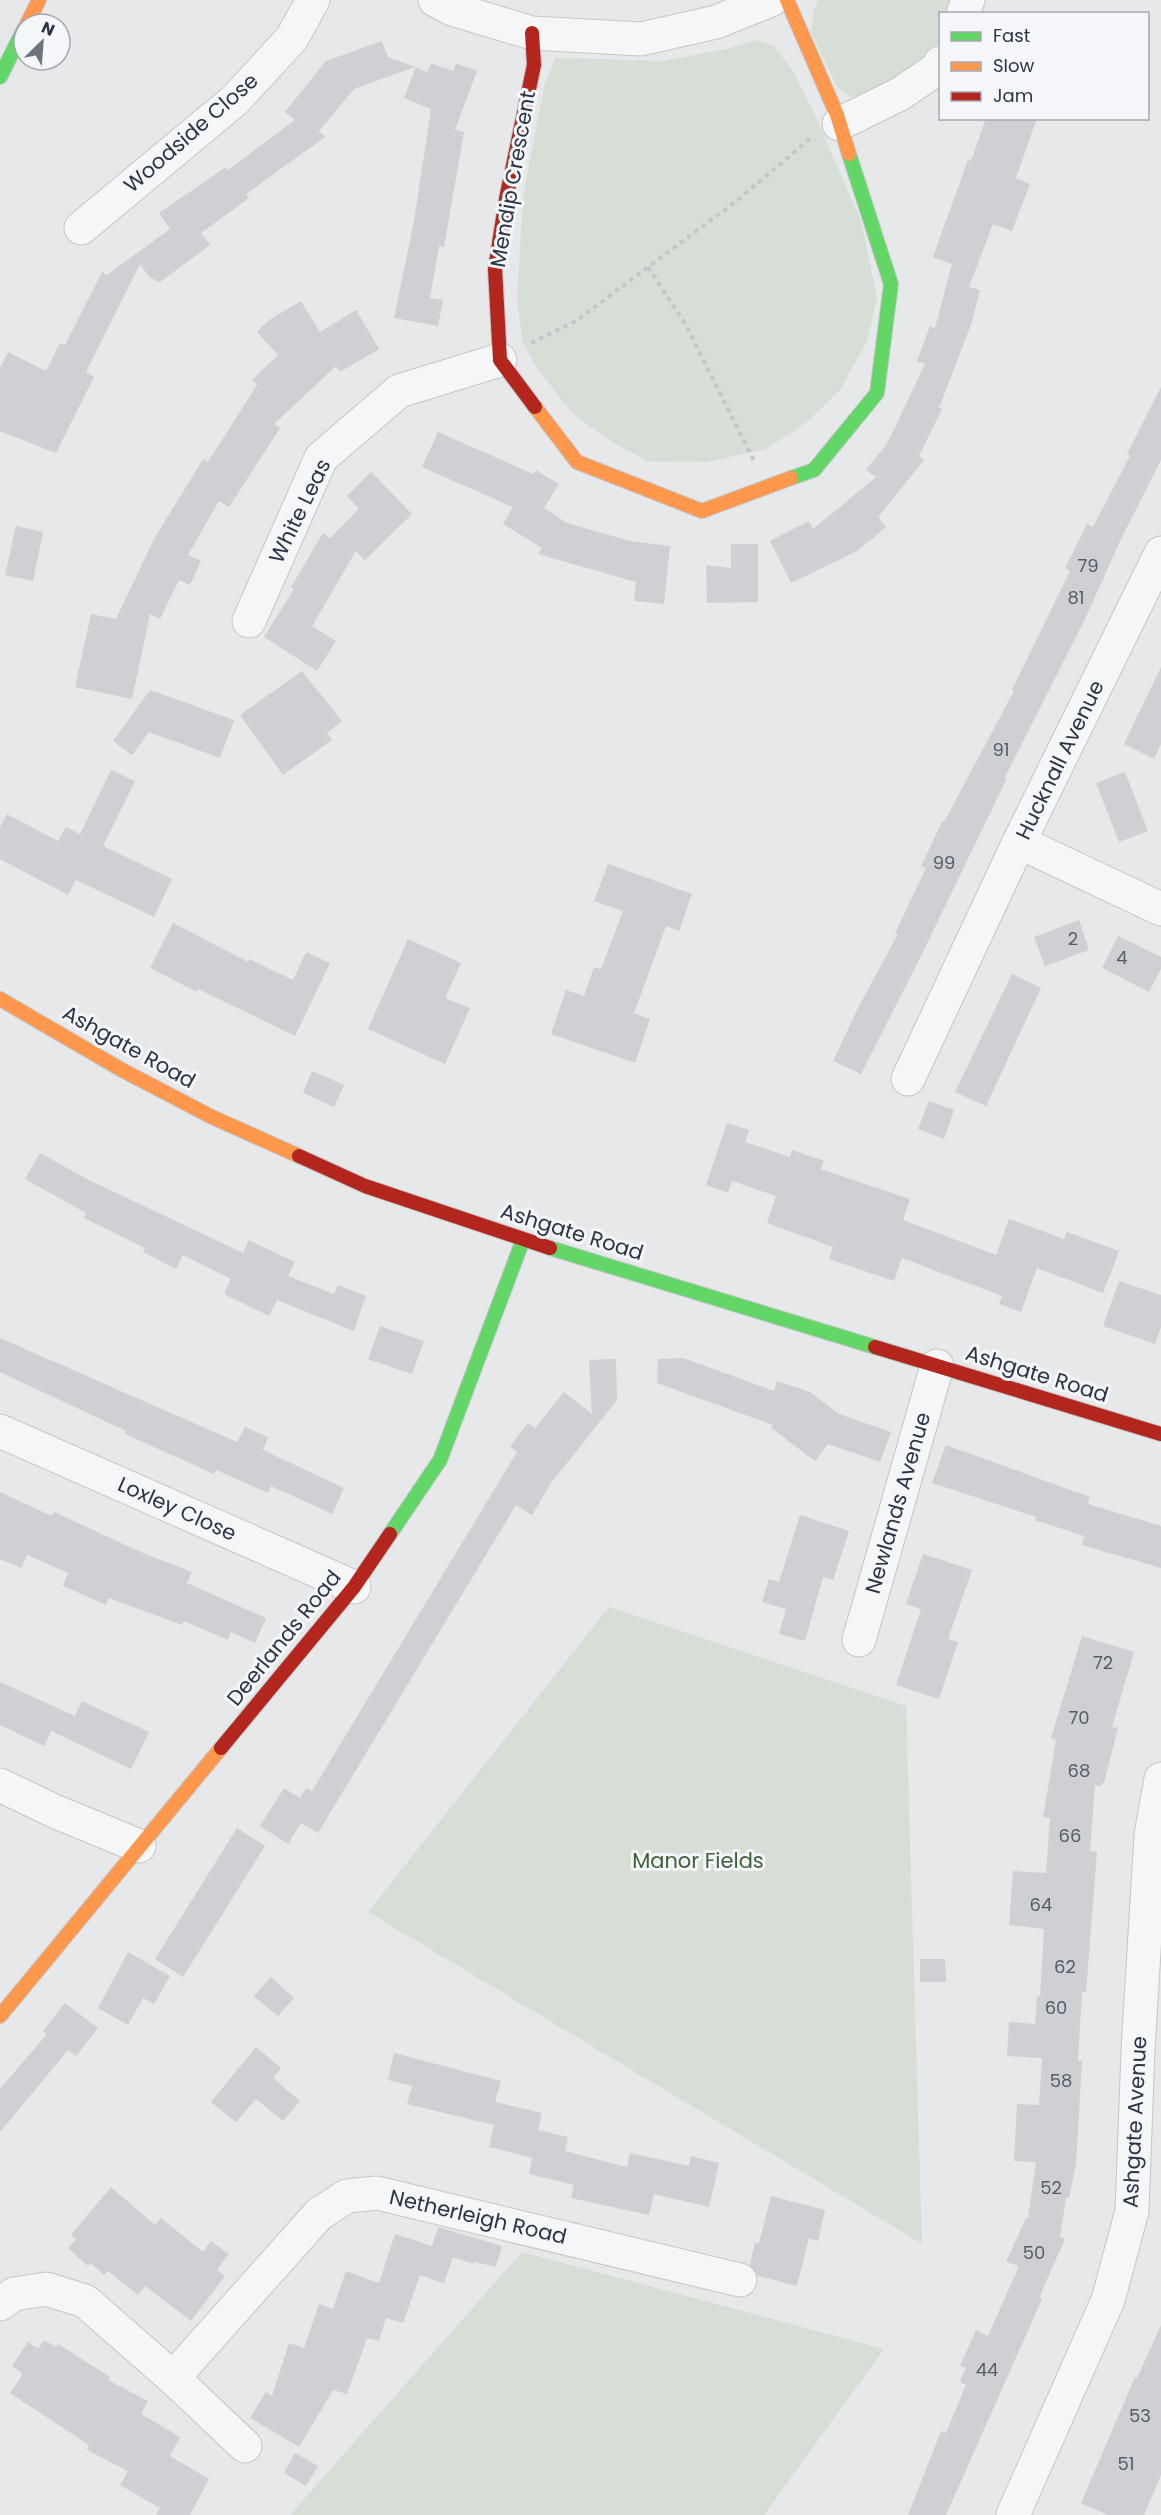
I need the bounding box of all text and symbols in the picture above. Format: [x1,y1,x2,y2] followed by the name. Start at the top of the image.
[12,12,72,72] north arrow
[939,12,1149,120] legend
[38,16,58,42] text: N
[993,23,1030,48] text: Fast
[993,53,1035,78] text: Slow
[117,66,264,199] street label: Woodside Close
[993,83,1033,108] text: Jam
[483,88,542,269] street label: Mendip Crescent
[262,454,337,568] street label: White Leas
[1077,553,1099,578] house number: 79
[1067,585,1085,610] house number: 81
[1008,675,1111,844] street label: Hucknall Avenue
[992,737,1010,762] house number: 91
[933,850,955,875] house number: 99
[1068,926,1078,951] house number: 2
[1116,945,1128,970] house number: 4
[58,998,201,1095] street label: Ashgate Road
[497,1196,647,1267] street label: Ashgate Road
[962,1338,1112,1409] street label: Ashgate Road
[858,1409,937,1597] street label: Newlands Avenue
[113,1469,241,1548] street label: Loxley Close
[220,1564,347,1712] street label: Deerlands Road
[1093,1650,1113,1675] house number: 72
[1068,1705,1090,1730] house number: 70
[1068,1758,1090,1783] house number: 68
[1059,1823,1081,1848] house number: 66
[632,1846,764,1875] park label: Manor Fields
[1030,1892,1052,1917] house number: 64
[1054,1954,1076,1979] house number: 62
[1045,1995,1067,2020] house number: 60
[1116,2035,1153,2209] street label: Ashgate Avenue
[1050,2068,1072,2093] house number: 58
[1040,2175,1062,2200] house number: 52
[387,2182,570,2251] street label: Netherleigh Road
[1023,2240,1045,2265] house number: 50
[976,2357,998,2382] house number: 44
[1129,2403,1151,2428] house number: 53
[1117,2451,1135,2476] house number: 51

